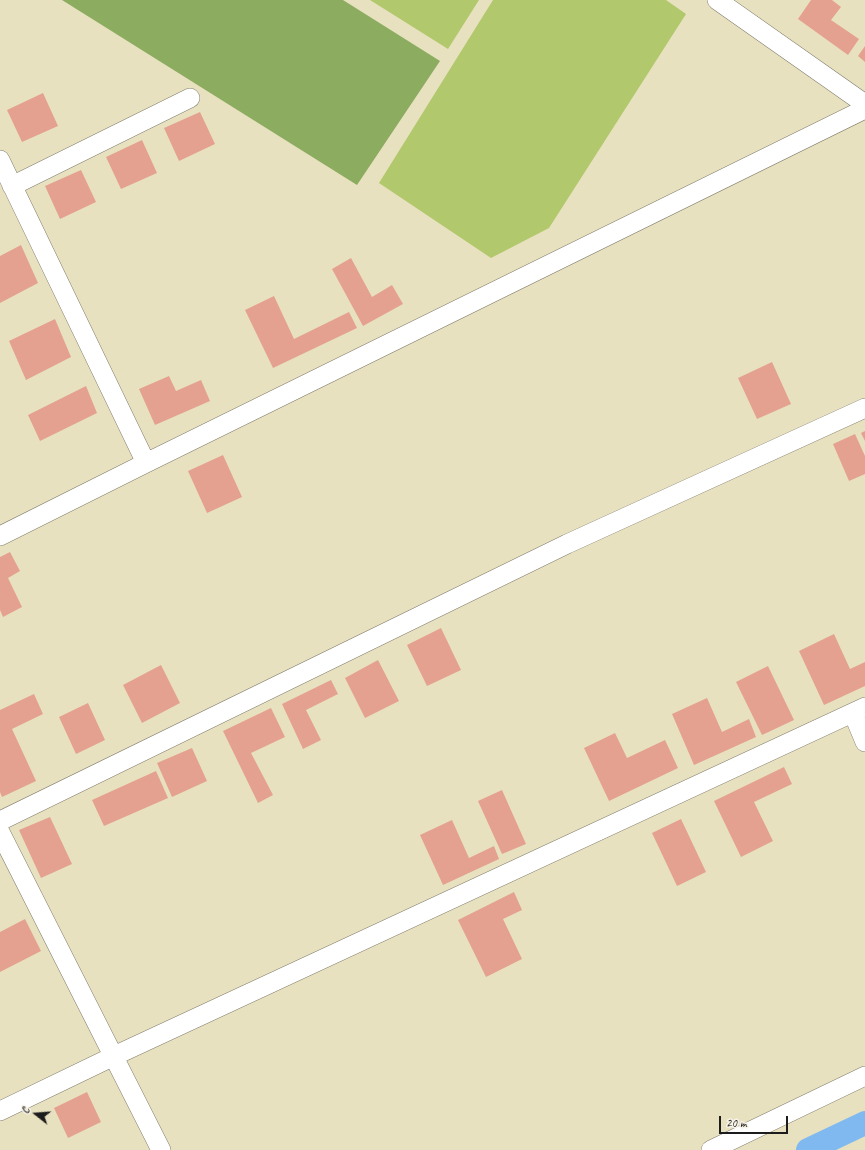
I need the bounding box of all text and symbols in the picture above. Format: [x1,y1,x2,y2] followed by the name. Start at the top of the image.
[16,1094,56,1134] north arrow
[17,1106,32,1115] text: С
[721,1108,790,1134] scale bar
[726,1115,746,1131] text: 20 m

